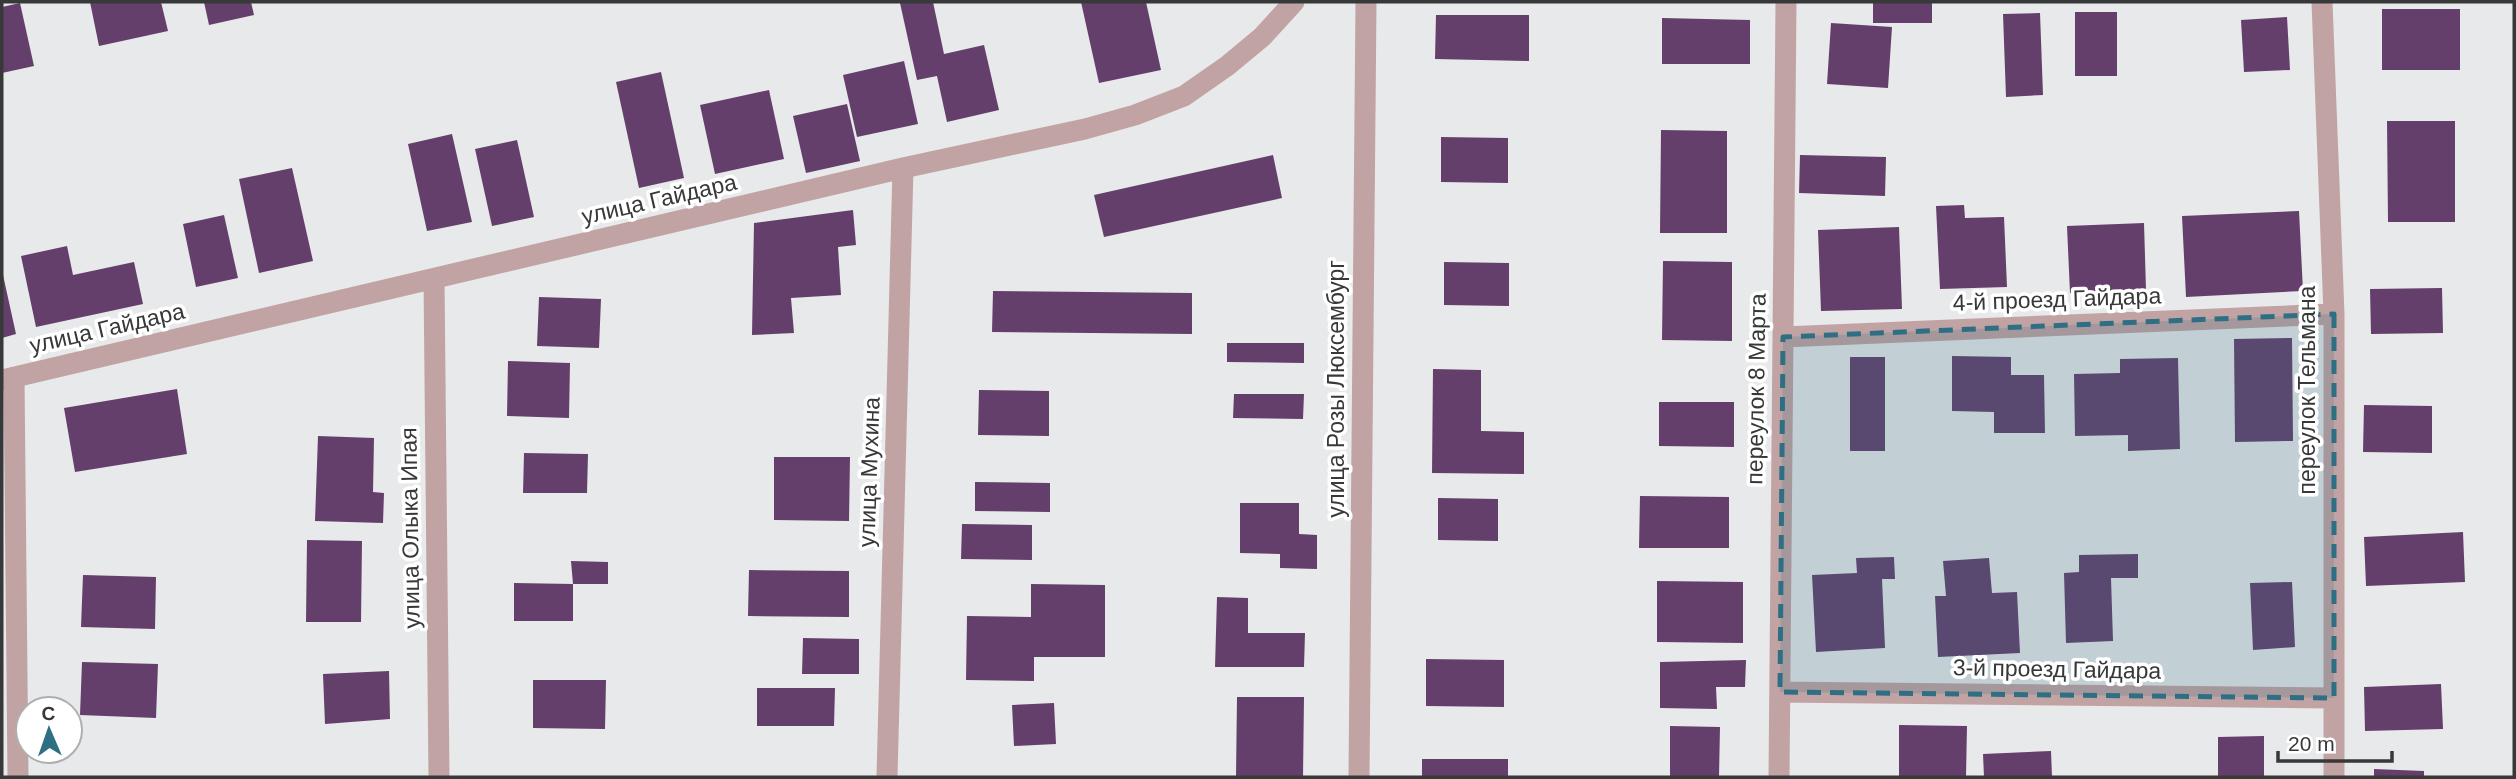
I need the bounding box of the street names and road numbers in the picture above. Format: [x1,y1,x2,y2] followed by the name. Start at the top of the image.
[579,168,739,229] street label: улица Гайдара
[1323,260,1349,518] street label: улица Розы Люксембург
[1952,282,2162,316] street label: 4-й проезд Гайдара
[2294,285,2320,494] street label: переулок Тельмана
[1741,293,1771,485] street label: переулок 8 Марта
[27,297,187,358] street label: улица Гайдара
[853,396,885,548] street label: улица Мухина
[395,427,425,629] street label: улица Олыка Ипая
[1953,654,2162,684] street label: 3-й проезд Гайдара

